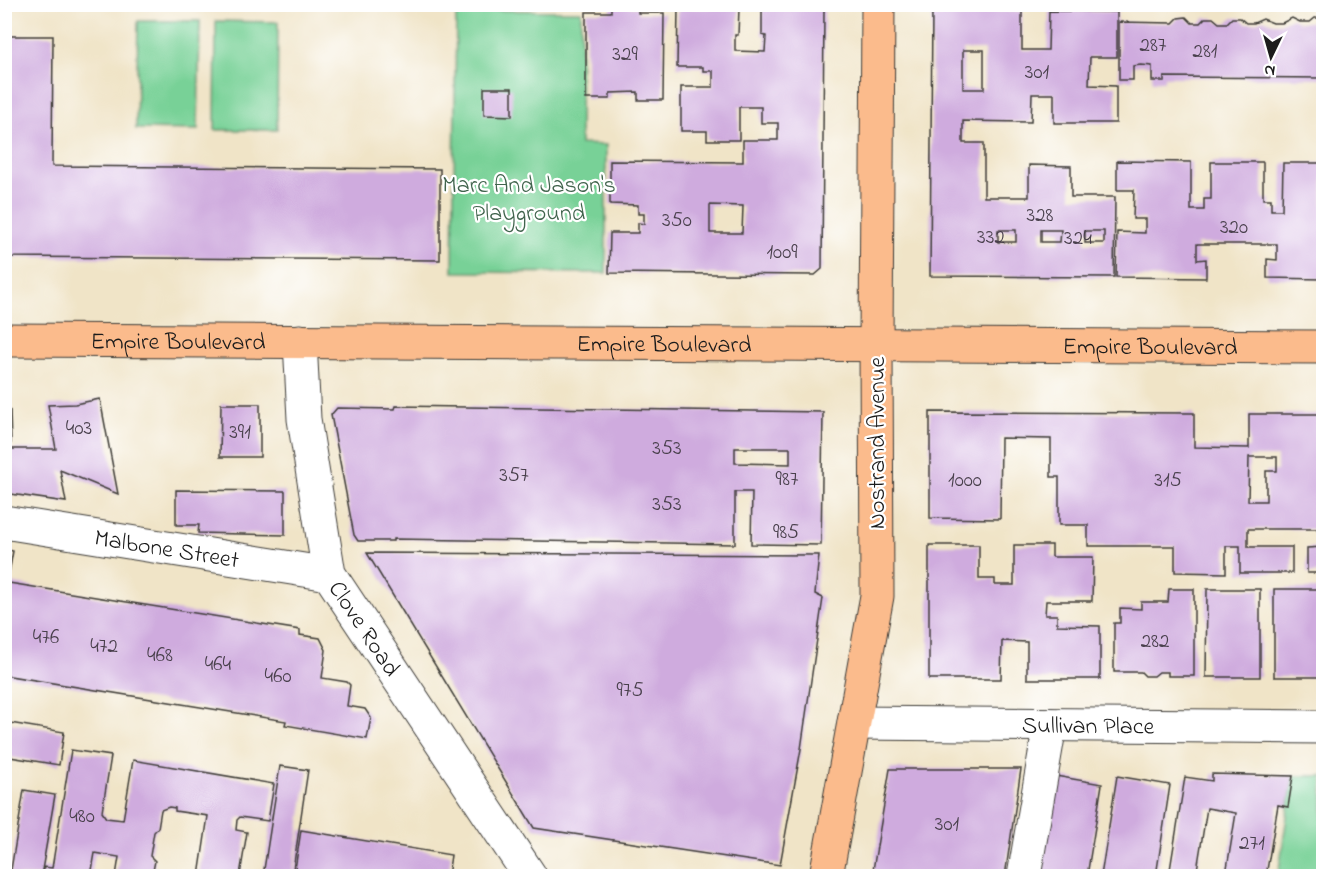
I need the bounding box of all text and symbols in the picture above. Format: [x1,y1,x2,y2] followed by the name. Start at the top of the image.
[1241,27,1301,87] north arrow
[1140,31,1167,61] house number: 287
[1193,37,1218,67] house number: 281
[612,40,638,70] house number: 329
[1025,58,1050,88] house number: 301
[1263,58,1276,82] text: N
[442,169,616,233] park label: Marc And Jason's Playground
[1027,201,1054,231] house number: 328
[662,206,692,236] house number: 350
[1220,213,1248,243] house number: 320
[977,223,1005,253] house number: 332
[1064,224,1092,254] house number: 324
[766,238,798,268] house number: 1009
[90,325,266,361] street label: Empire Boulevard
[576,328,752,364] street label: Empire Boulevard
[1062,331,1238,367] street label: Empire Boulevard
[861,357,896,529] street label: Nostrand Avenue
[66,414,92,444] house number: 403
[229,418,251,448] house number: 391
[652,434,682,464] house number: 353
[499,461,529,491] house number: 357
[776,465,799,495] house number: 987
[948,466,982,496] house number: 1000
[1154,466,1182,496] house number: 315
[652,490,682,520] house number: 353
[773,518,799,548] house number: 985
[92,522,241,579] street label: Malbone Street
[318,574,408,685] street label: Clove Road
[33,623,59,653] house number: 476
[1141,627,1169,657] house number: 282
[90,632,118,662] house number: 472
[147,641,173,671] house number: 468
[205,650,232,680] house number: 464
[265,662,291,692] house number: 460
[617,676,644,706] house number: 975
[1022,709,1155,746] street label: Sullivan Place
[69,802,95,832] house number: 480
[935,810,960,840] house number: 301
[1239,829,1265,859] house number: 271

